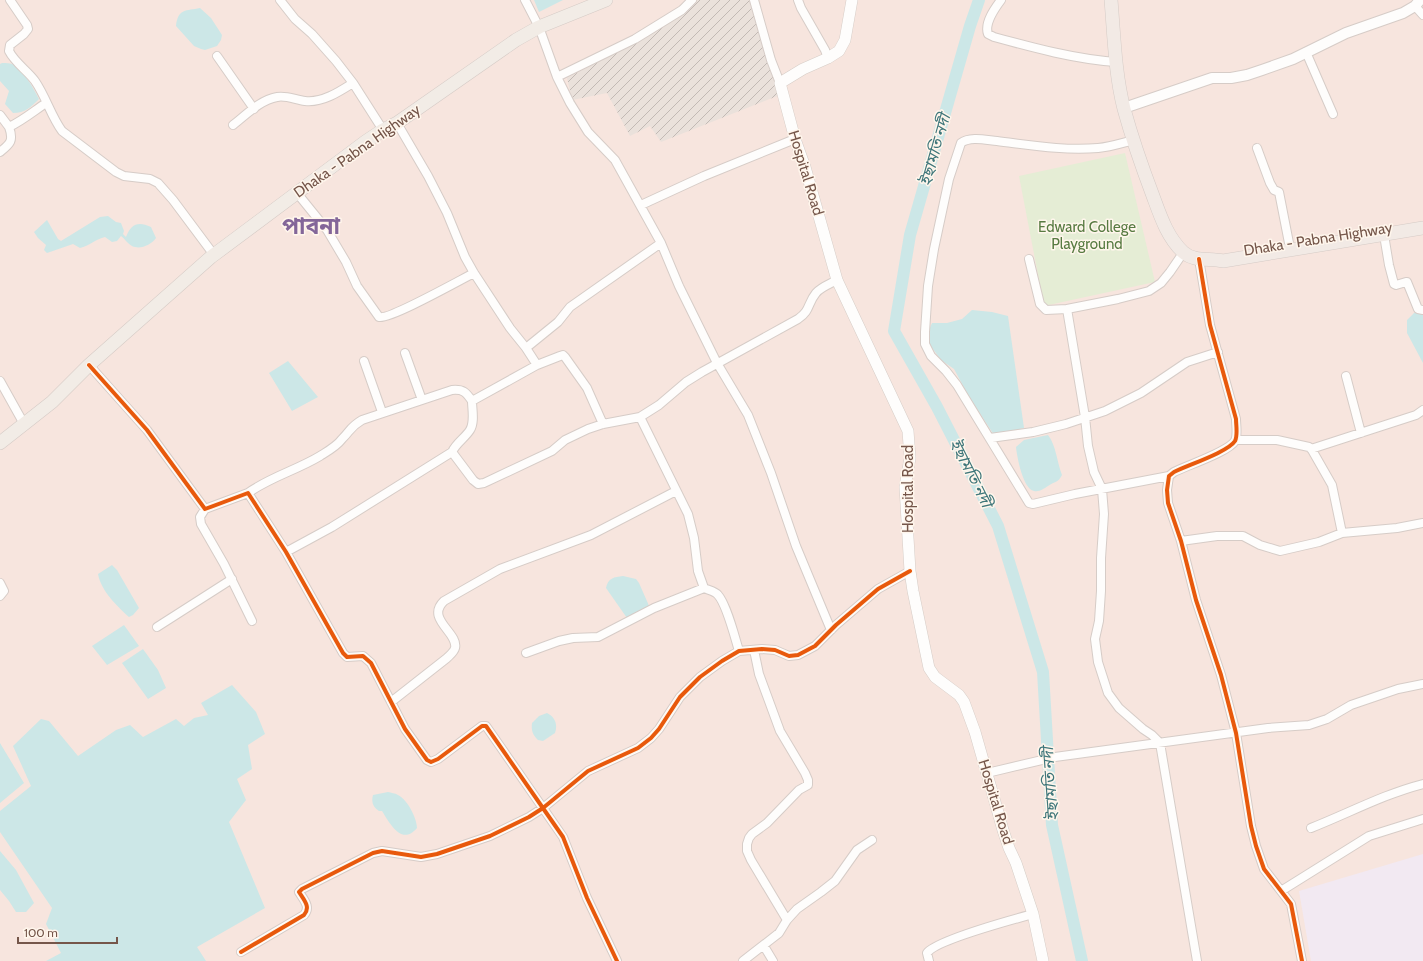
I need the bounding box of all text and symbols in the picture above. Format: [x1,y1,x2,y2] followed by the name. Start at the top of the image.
[290,100,424,201] street label: Dhaka - Pabna Highway
[916,109,955,188] water label: ইছামতি নদী
[785,128,827,218] street label: Hospital Road
[282,212,341,240] district label: পাবনা
[1038,218,1136,253] park label: Edward College Playground
[1242,218,1394,260] street label: Dhaka - Pabna Highway
[946,436,997,513] water label: ইছামতি নদী
[899,445,917,533] street label: Hospital Road
[1038,744,1062,822] water label: ইছামতি নদী
[975,757,1017,847] street label: Hospital Road
[18,919,117,945] scale bar
[24,925,58,940] text: 100 m

